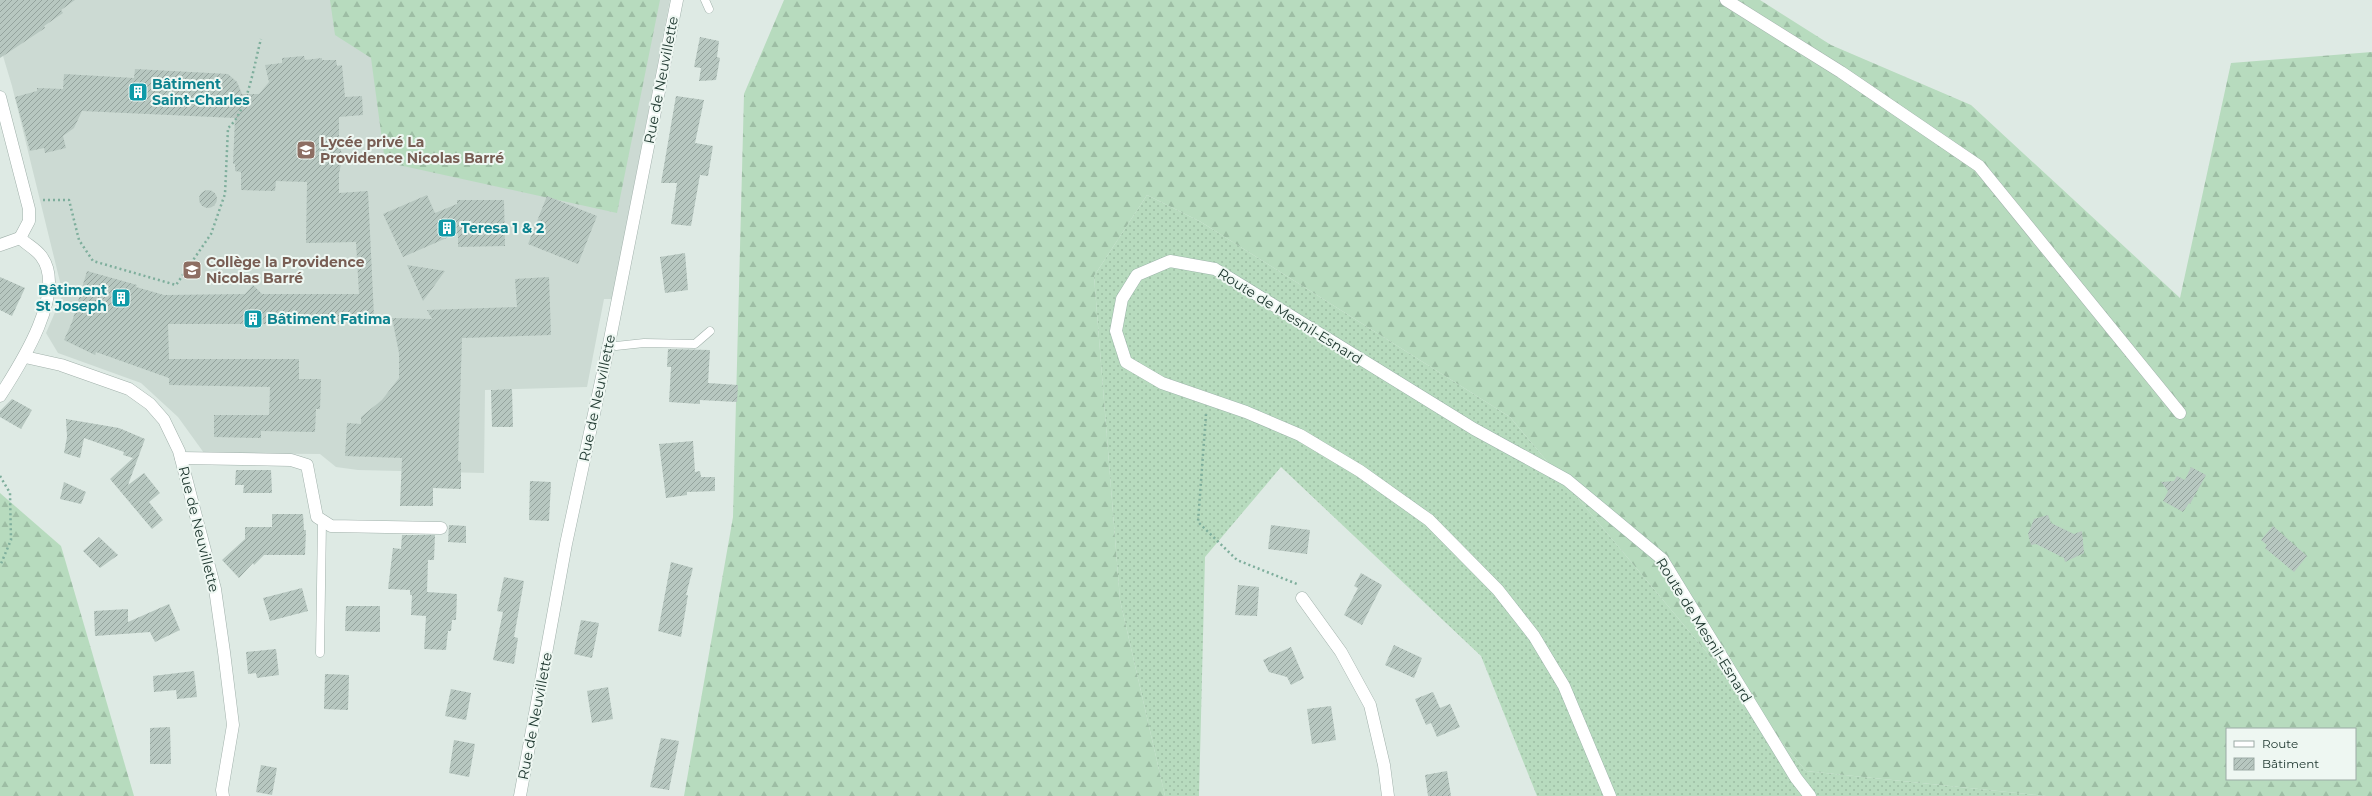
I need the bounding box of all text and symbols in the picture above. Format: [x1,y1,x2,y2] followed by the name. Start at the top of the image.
[640,15,682,145] street label: Rue de Neuvillette
[152,75,250,109] place label: Bâtiment Saint-Charles
[127,81,149,103] building icon: Bâtiment Saint-Charles
[320,133,504,167] place label: Lycée privé La Providence Nicolas Barré
[295,139,317,161] school or university icon: Lycée privé La Providence Nicolas Barré
[436,217,458,239] building icon: Teresa 1 & 2
[461,219,544,237] place label: Teresa 1 & 2
[206,253,365,287] place label: Collège la Providence Nicolas Barré
[181,259,203,281] school or university icon: Collège la Providence Nicolas Barré
[1214,264,1366,368] street label: Route de Mesnil-Esnard
[36,281,107,315] place label: Bâtiment St Joseph
[110,287,132,309] building icon: Bâtiment St Joseph
[242,308,264,330] building icon: Bâtiment Fatima
[267,310,391,328] place label: Bâtiment Fatima
[575,333,619,463] street label: Rue de Neuvillette
[175,464,223,594] street label: Rue de Neuvillette
[1652,554,1756,706] street label: Route de Mesnil-Esnard
[514,651,556,781] street label: Rue de Neuvillette
[2226,728,2356,780] legend
[2262,736,2298,751] text: Route
[2262,756,2319,771] text: Bâtiment

